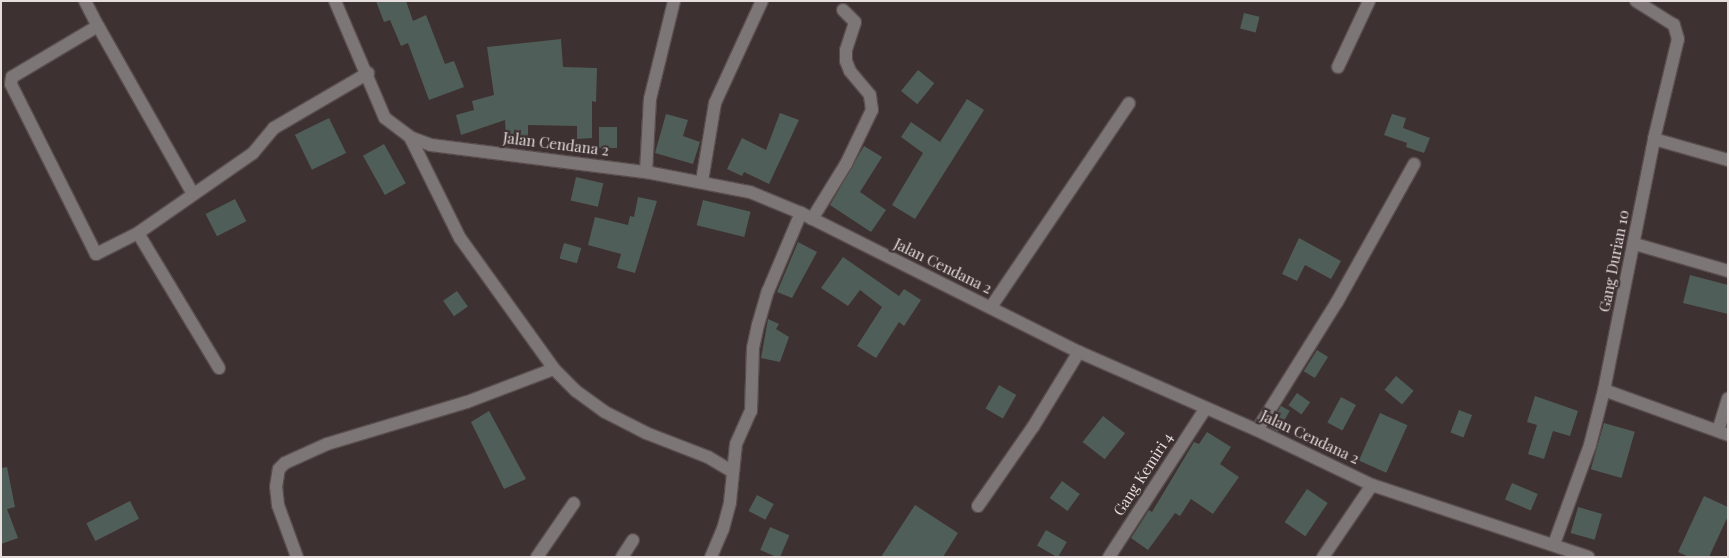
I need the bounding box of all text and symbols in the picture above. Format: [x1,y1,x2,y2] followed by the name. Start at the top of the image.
[502,129,610,159] street label: Jalan Cendana 2
[1595,208,1633,314] street label: Gang Durian 10
[891,234,995,298] street label: Jalan Cendana 2
[1258,406,1362,468] street label: Jalan Cendana 2
[1109,429,1177,519] street label: Gang Kemiri 4

